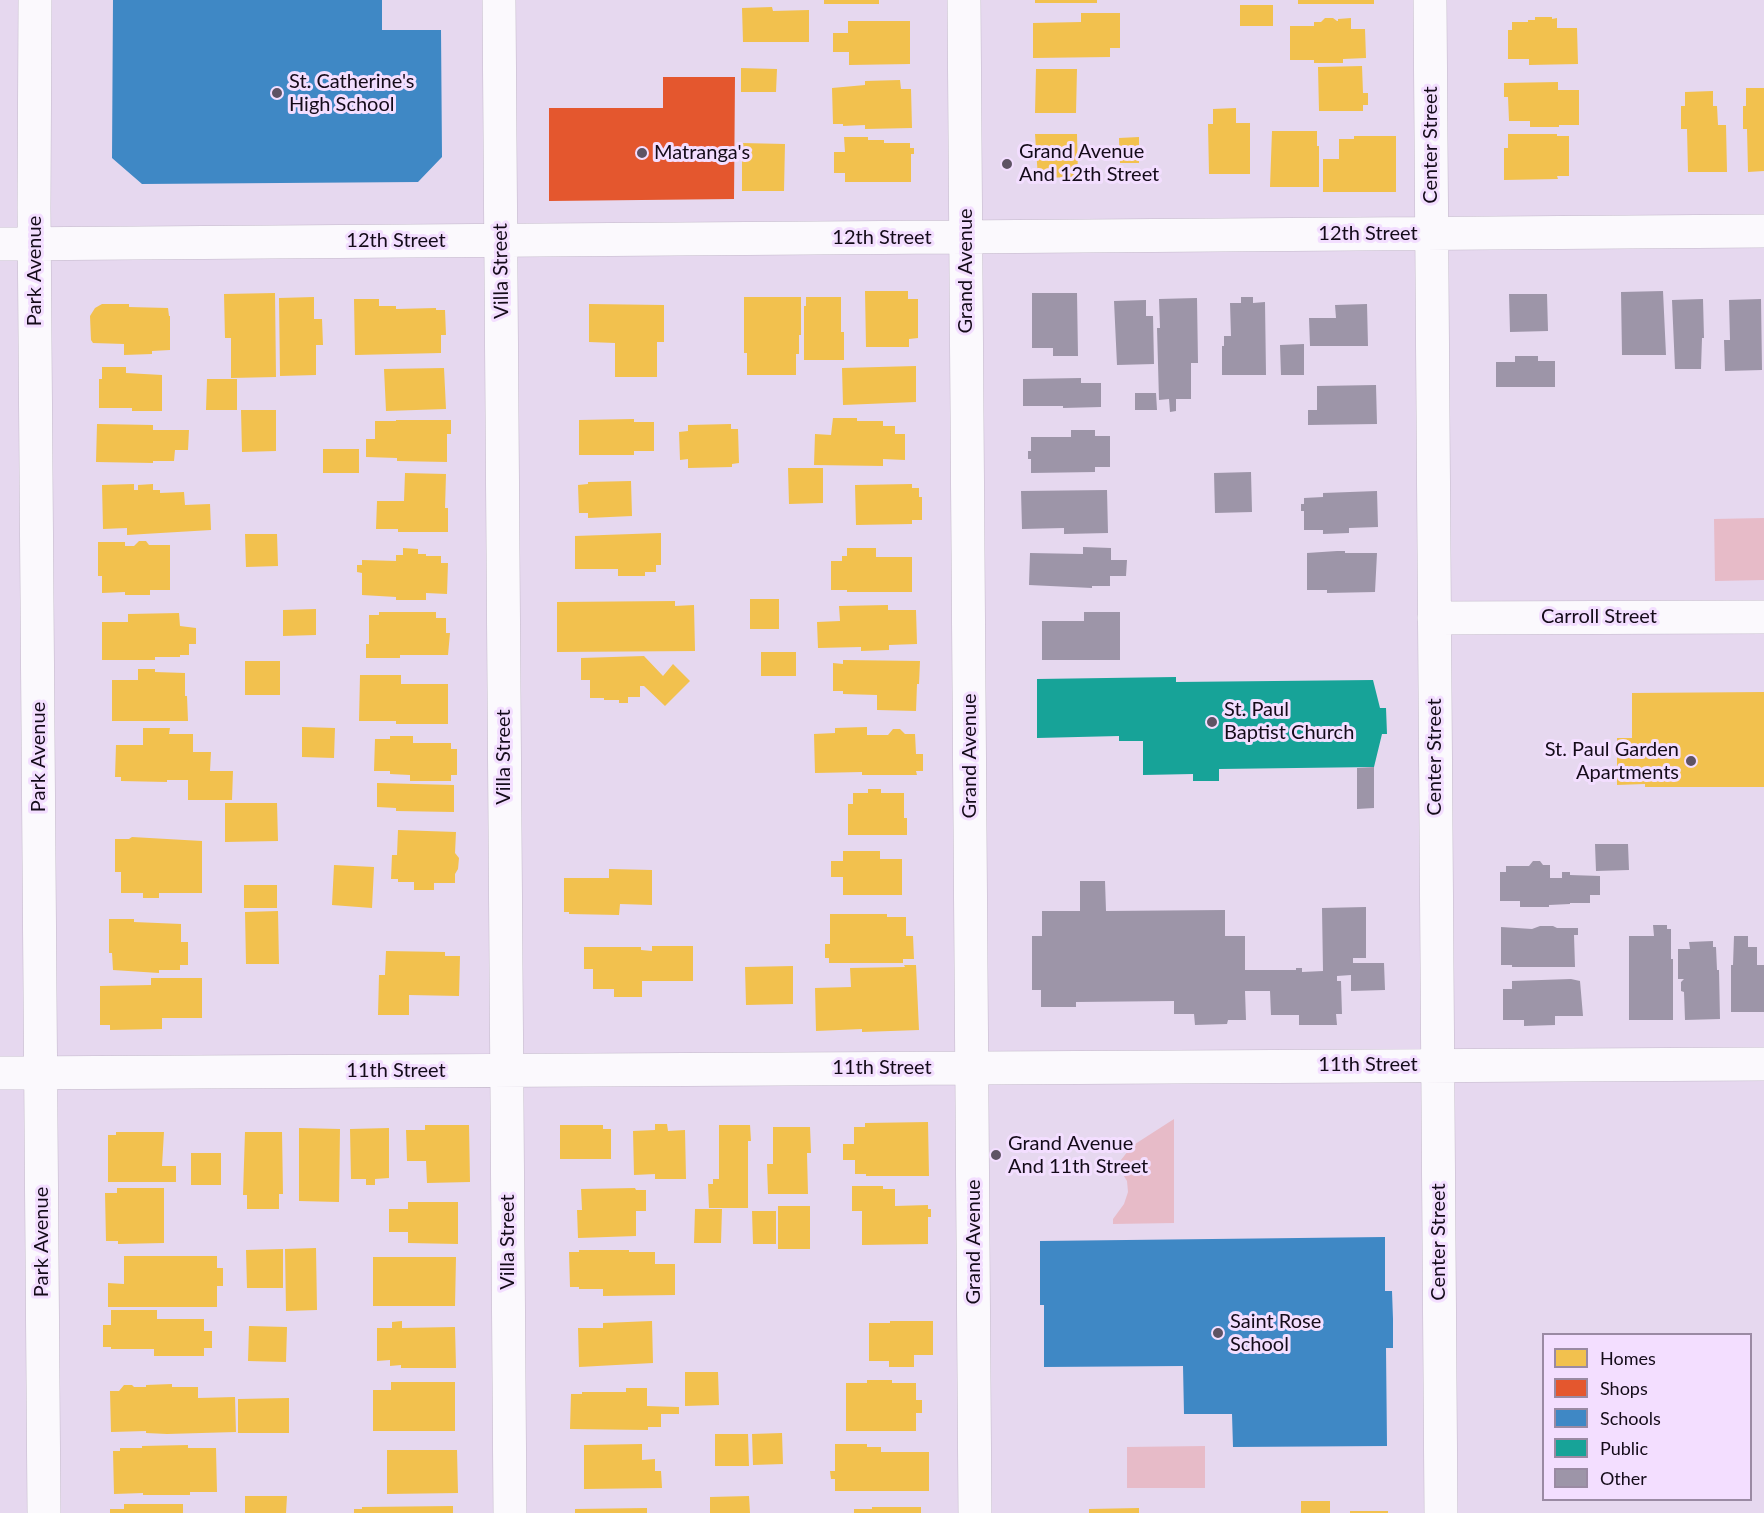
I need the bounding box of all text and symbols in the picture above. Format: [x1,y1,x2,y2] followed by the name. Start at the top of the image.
[289,70,414,117] place label: St. Catherine's High School
[270,86,284,100] marker: St. Catherine's High School
[1419,86,1443,204] street label: Center Street
[1019,140,1159,187] place label: Grand Avenue And 12th Street
[654,141,750,165] place label: Matranga's
[635,146,649,160] marker: Matranga's
[1000,157,1014,171] marker: Grand Avenue And 12th Street
[954,208,978,334] street label: Grand Avenue
[23,216,47,326] street label: Park Avenue
[1318,222,1418,246] street label: 12th Street
[488,223,514,319] street label: Villa Street
[832,226,932,250] street label: 12th Street
[346,229,446,253] street label: 12th Street
[1541,605,1657,629] street label: Carroll Street
[958,693,982,819] street label: Grand Avenue
[1224,698,1354,745] place label: St. Paul Baptist Church
[1423,698,1447,816] street label: Center Street
[27,702,51,812] street label: Park Avenue
[492,709,516,805] street label: Villa Street
[1205,715,1219,729] marker: St. Paul Baptist Church
[1545,738,1679,785] place label: St. Paul Garden Apartments
[1684,754,1698,768] marker: St. Paul Garden Apartments
[1318,1053,1418,1077] street label: 11th Street
[832,1056,932,1080] street label: 11th Street
[346,1059,446,1083] street label: 11th Street
[1008,1132,1148,1179] place label: Grand Avenue And 11th Street
[989,1148,1003,1162] marker: Grand Avenue And 11th Street
[962,1179,986,1305] street label: Grand Avenue
[1427,1183,1451,1301] street label: Center Street
[30,1187,54,1297] street label: Park Avenue
[496,1194,520,1290] street label: Villa Street
[1230,1310,1321,1357] place label: Saint Rose School
[1211,1326,1225,1340] marker: Saint Rose School
[1542,1333,1752,1501] legend
[1600,1347,1656,1369] text: Homes
[1600,1377,1648,1399] text: Shops
[1600,1407,1661,1429] text: Schools
[1600,1437,1648,1459] text: Public
[1600,1467,1647,1489] text: Other

